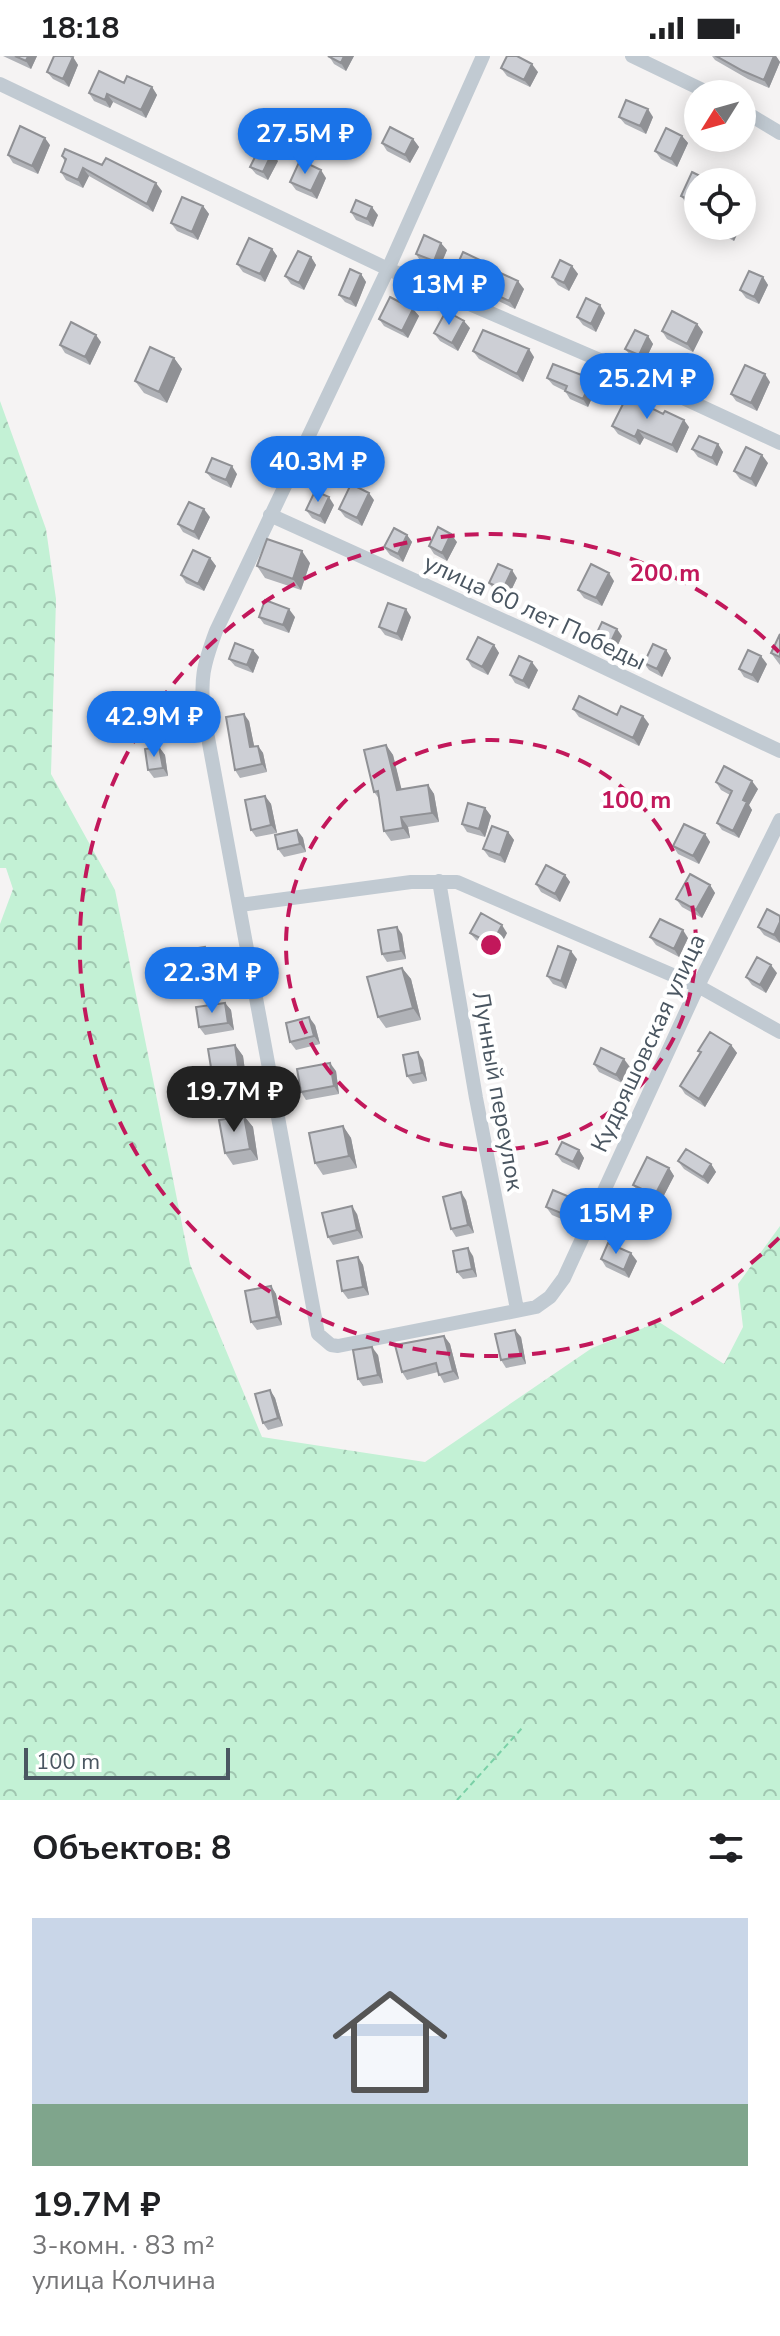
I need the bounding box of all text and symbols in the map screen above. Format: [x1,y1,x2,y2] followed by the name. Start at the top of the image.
[40,8,119,49] text: 18:18
[684,80,756,152] north arrow
[684,80,756,240] map controls
[231,108,379,176] pin: 27.5M ₽
[256,116,354,151] text: 27.5M ₽
[684,168,756,240] button: locate
[393,259,505,327] pin: 13M ₽
[411,267,487,302] text: 13M ₽
[573,353,721,421] pin: 25.2M ₽
[598,361,696,396] text: 25.2M ₽
[244,436,392,504] pin: 40.3M ₽
[269,444,367,479] text: 40.3M ₽
[419,546,651,678] street label: улица 60 лет Победы
[630,557,700,589] text: 200 m
[80,691,228,759] pin: 42.9M ₽
[105,699,203,734] text: 42.9M ₽
[601,784,671,816] text: 100 m
[583,929,713,1157] street label: Кудряшовская улица
[477,931,505,959] centre of rings
[138,947,286,1015] pin: 22.3M ₽
[163,955,261,990] text: 22.3M ₽
[465,989,531,1194] street label: Лунный переулок
[160,1066,308,1134] pin: 19.7M ₽
[185,1074,283,1109] text: 19.7M ₽
[560,1188,672,1256] pin: 15M ₽
[578,1196,654,1231] text: 15M ₽
[24,1744,230,1780] scale bar
[36,1747,100,1777] text: 100 m
[32,1825,231,1871] text: Объектов: 8
[704,1826,748,1870] icon: filters
[318,1970,462,2114] icon: home
[32,2182,161,2228] text: 19.7M ₽
[32,2228,215,2263] text: 3-комн. · 83 m²
[32,2263,216,2298] text: улица Колчина

